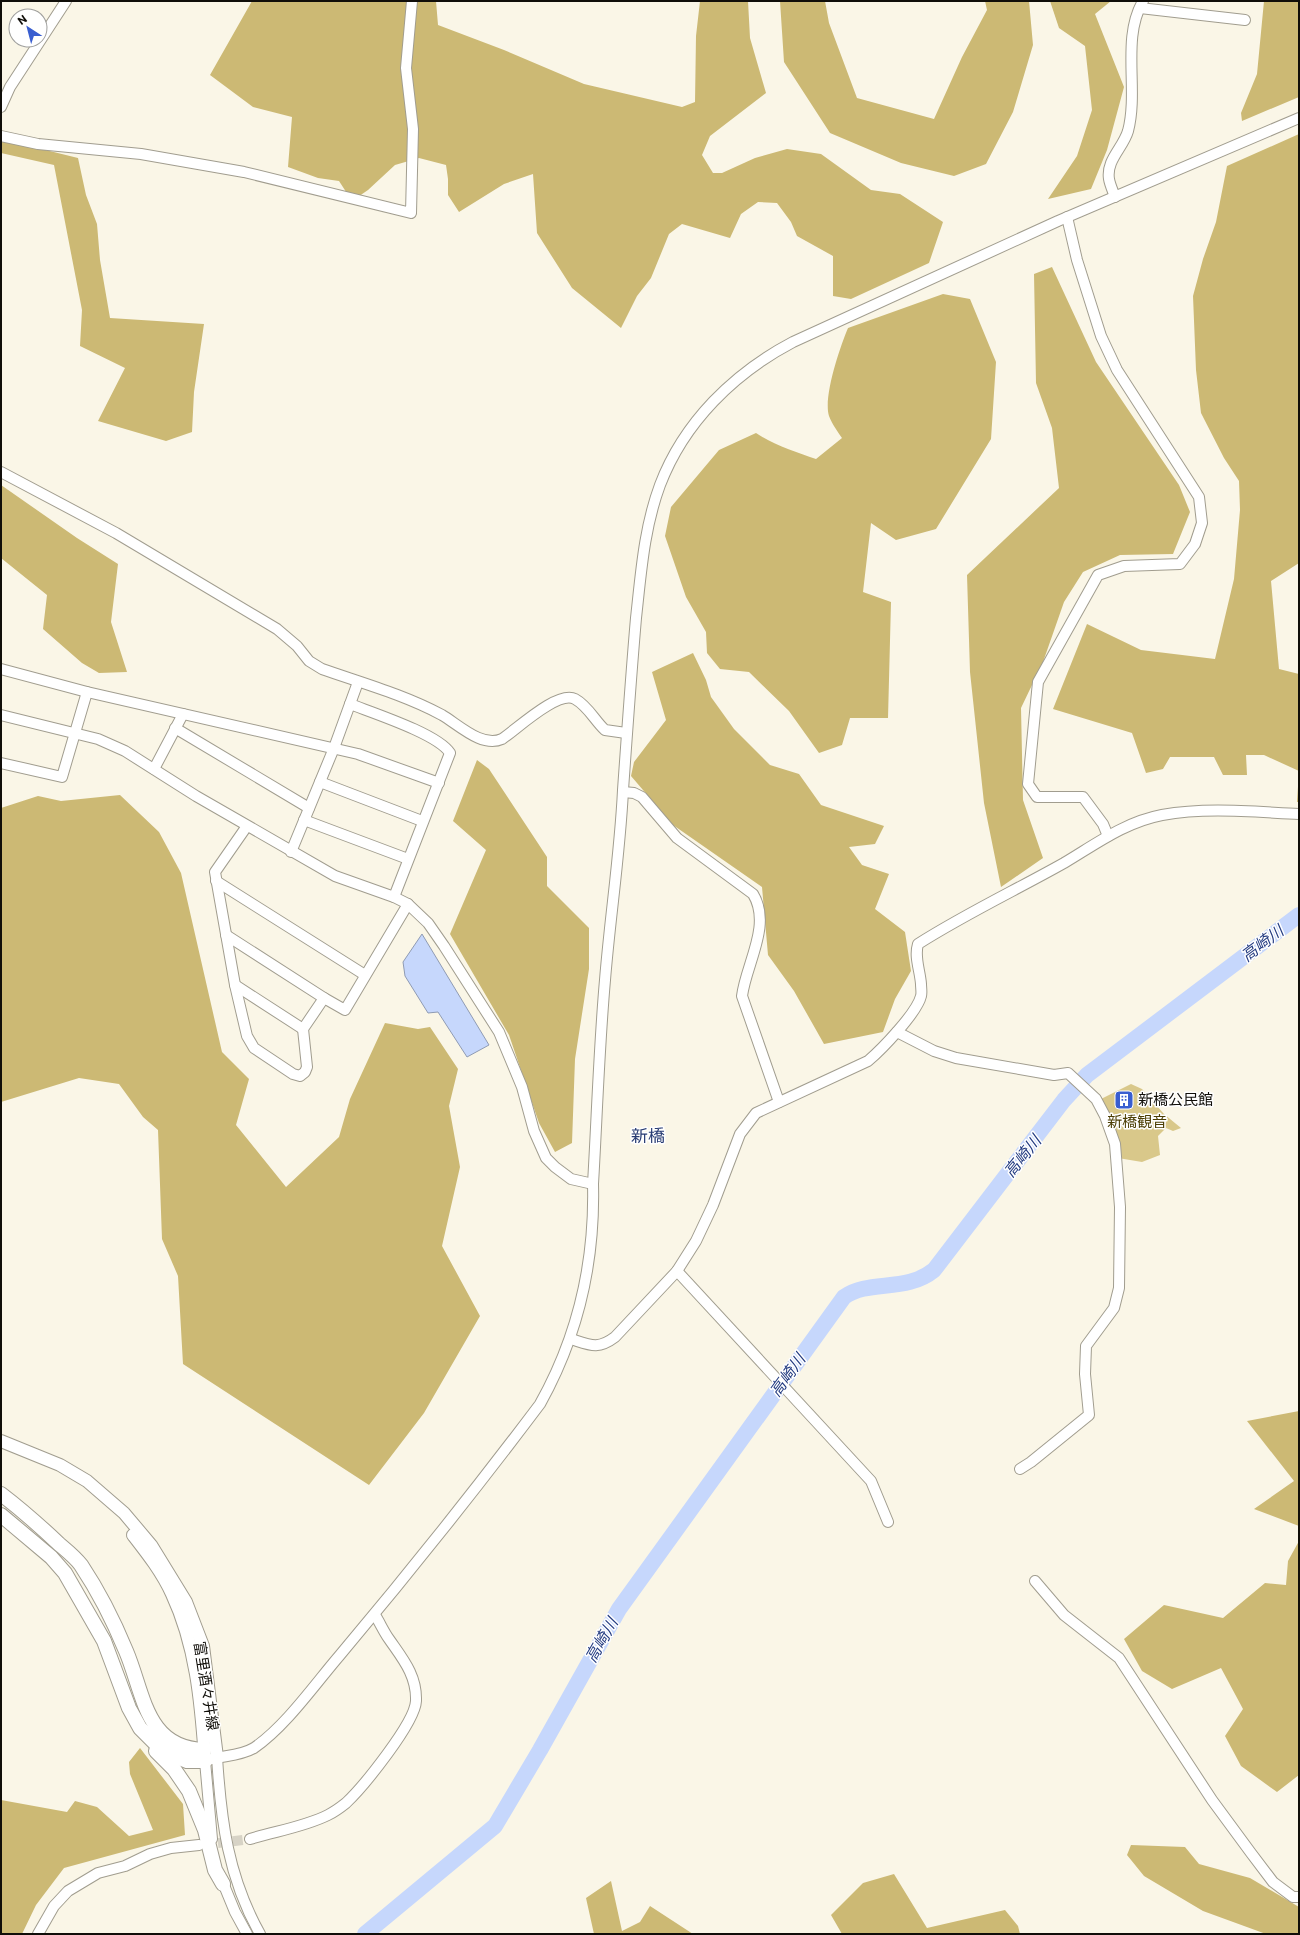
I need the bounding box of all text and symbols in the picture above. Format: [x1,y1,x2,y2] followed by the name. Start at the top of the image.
[8,8,48,48] north arrow
[15,12,29,27] text: N
[1237,919,1288,965] water label: 高崎川
[1113,1089,1135,1111] building icon: 新橋公民館
[1138,1090,1213,1108] place label: 新橋公民館
[1107,1112,1167,1130] park label: 新橋観音
[631,1125,665,1146] district label: 新橋
[999,1130,1045,1180] water label: 高崎川
[765,1348,810,1400] water label: 高崎川
[580,1612,622,1665] water label: 高崎川
[191,1640,223,1732] street label: 富里酒々井線

